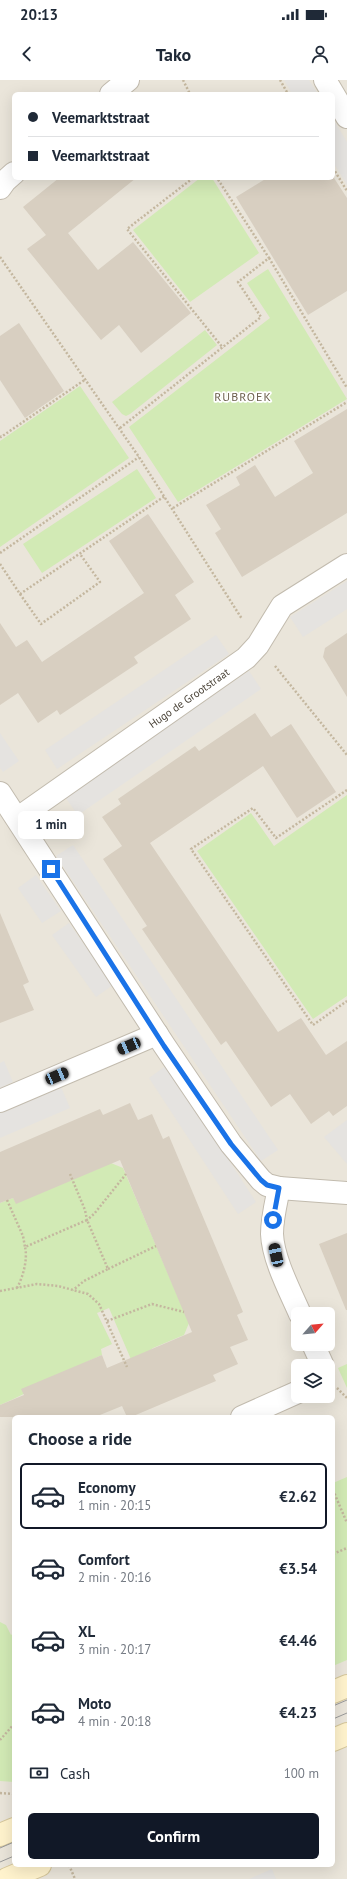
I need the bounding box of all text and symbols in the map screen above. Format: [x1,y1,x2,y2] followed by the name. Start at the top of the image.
[20,5,58,24] text: 20:13
[16,43,38,65] icon: back
[156,43,191,66] text: Tako
[309,43,331,65] icon: person
[52,108,149,127] text: Veemarktstraat
[52,146,149,165] text: Veemarktstraat
[214,389,272,404] district label: RUBROEK
[146,665,232,731] street label: Hugo de Grootstraat
[18,811,84,839] callout: 1 min
[35,816,67,833] text: 1 min
[42,860,60,878] route end
[116,1036,142,1056] car
[44,1066,70,1086] car
[264,1211,282,1229] route start
[268,1242,284,1268] car
[291,1307,335,1351] north arrow
[291,1307,335,1403] map controls
[291,1359,335,1403] button: layers
[28,1427,132,1450] text: Choose a ride
[30,1478,66,1514] icon: car
[78,1478,136,1497] text: Economy
[279,1487,317,1506] text: €2.62
[78,1497,151,1514] text: 1 min · 20:15
[30,1550,66,1586] icon: car
[78,1550,130,1569] text: Comfort
[279,1559,317,1578] text: €3.54
[78,1569,151,1586] text: 2 min · 20:16
[30,1622,66,1658] icon: car
[78,1622,95,1641] text: XL
[279,1631,317,1650] text: €4.46
[78,1641,151,1658] text: 3 min · 20:17
[30,1694,66,1730] icon: car
[78,1694,111,1713] text: Moto
[279,1703,317,1722] text: €4.23
[78,1713,151,1730] text: 4 min · 20:18
[28,1762,50,1784] icon: cash
[60,1764,90,1783] text: Cash
[284,1765,319,1782] text: 100 m
[28,1813,319,1859] button: Confirm

